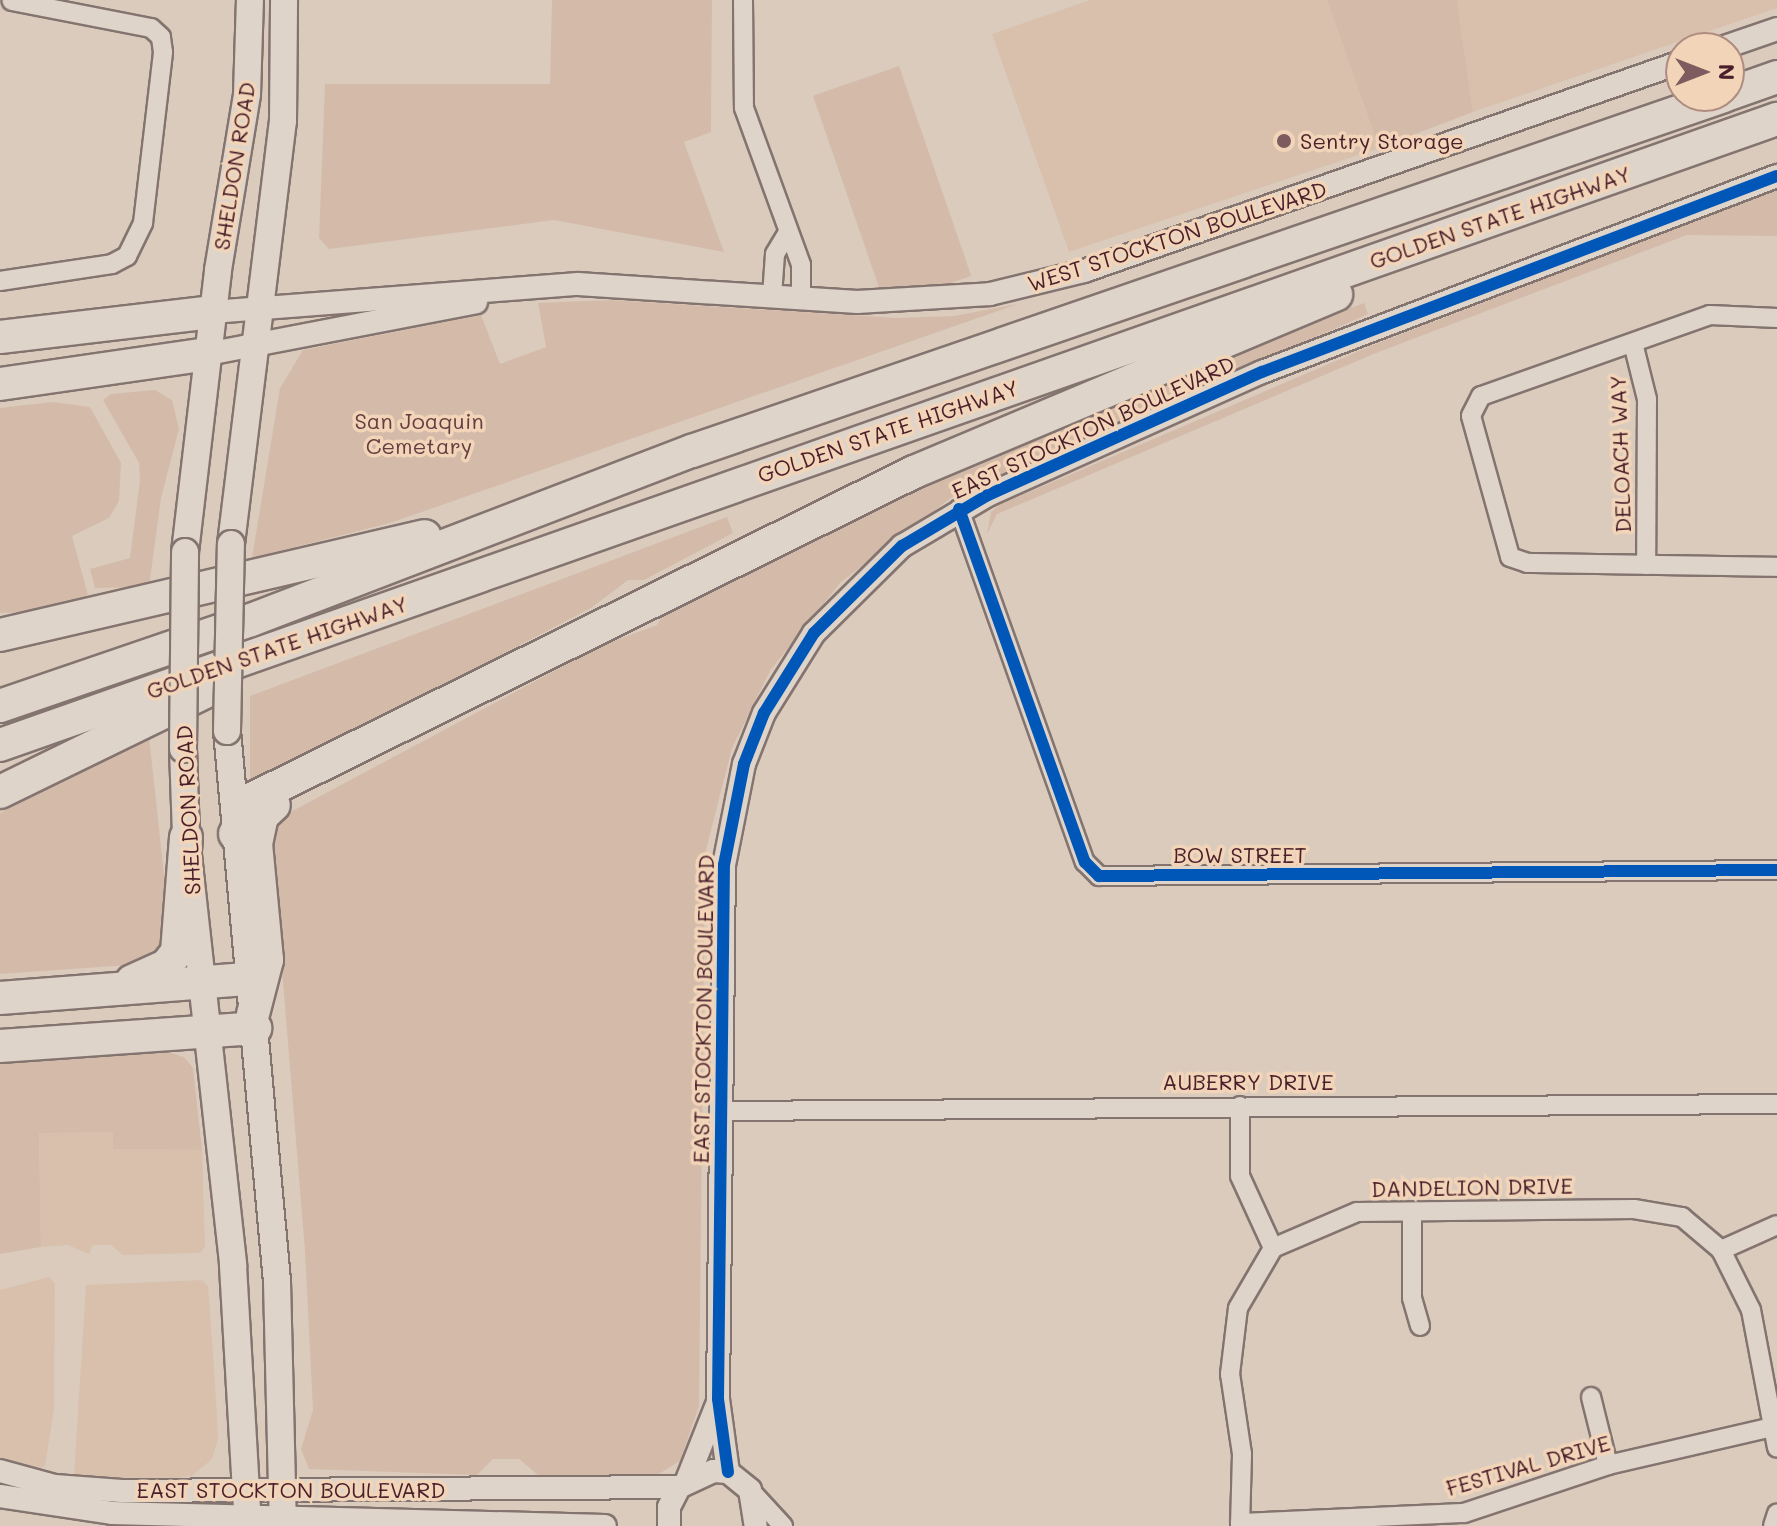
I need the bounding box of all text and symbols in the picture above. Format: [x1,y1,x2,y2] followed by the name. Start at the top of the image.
[1665,32,1745,112] north arrow
[1713,64,1742,80] text: N
[208,80,260,252] street label: SHELDON ROAD
[1300,128,1464,154] place label: Sentry Storage
[1275,132,1293,150] marker: Sentry Storage
[1366,160,1634,274] street label: GOLDEN STATE HIGHWAY
[1024,175,1330,297] street label: WEST STOCKTON BOULEVARD
[947,350,1239,504] street label: EAST STOCKTON BOULEVARD
[754,374,1022,488] street label: GOLDEN STATE HIGHWAY
[1604,375,1636,533] street label: DELOACH WAY
[354,407,484,458] park label: San Joaquin Cemetary
[143,590,411,704] street label: GOLDEN STATE HIGHWAY
[170,724,206,896] street label: SHELDON ROAD
[1173,842,1307,868] street label: BOW STREET
[687,854,719,1164] street label: EAST STOCKTON BOULEVARD
[1162,1069,1334,1095] street label: AUBERRY DRIVE
[1371,1172,1573,1202] street label: DANDELION DRIVE
[1443,1429,1613,1501] street label: FESTIVAL DRIVE
[137,1477,445,1503] street label: EAST STOCKTON BOULEVARD

